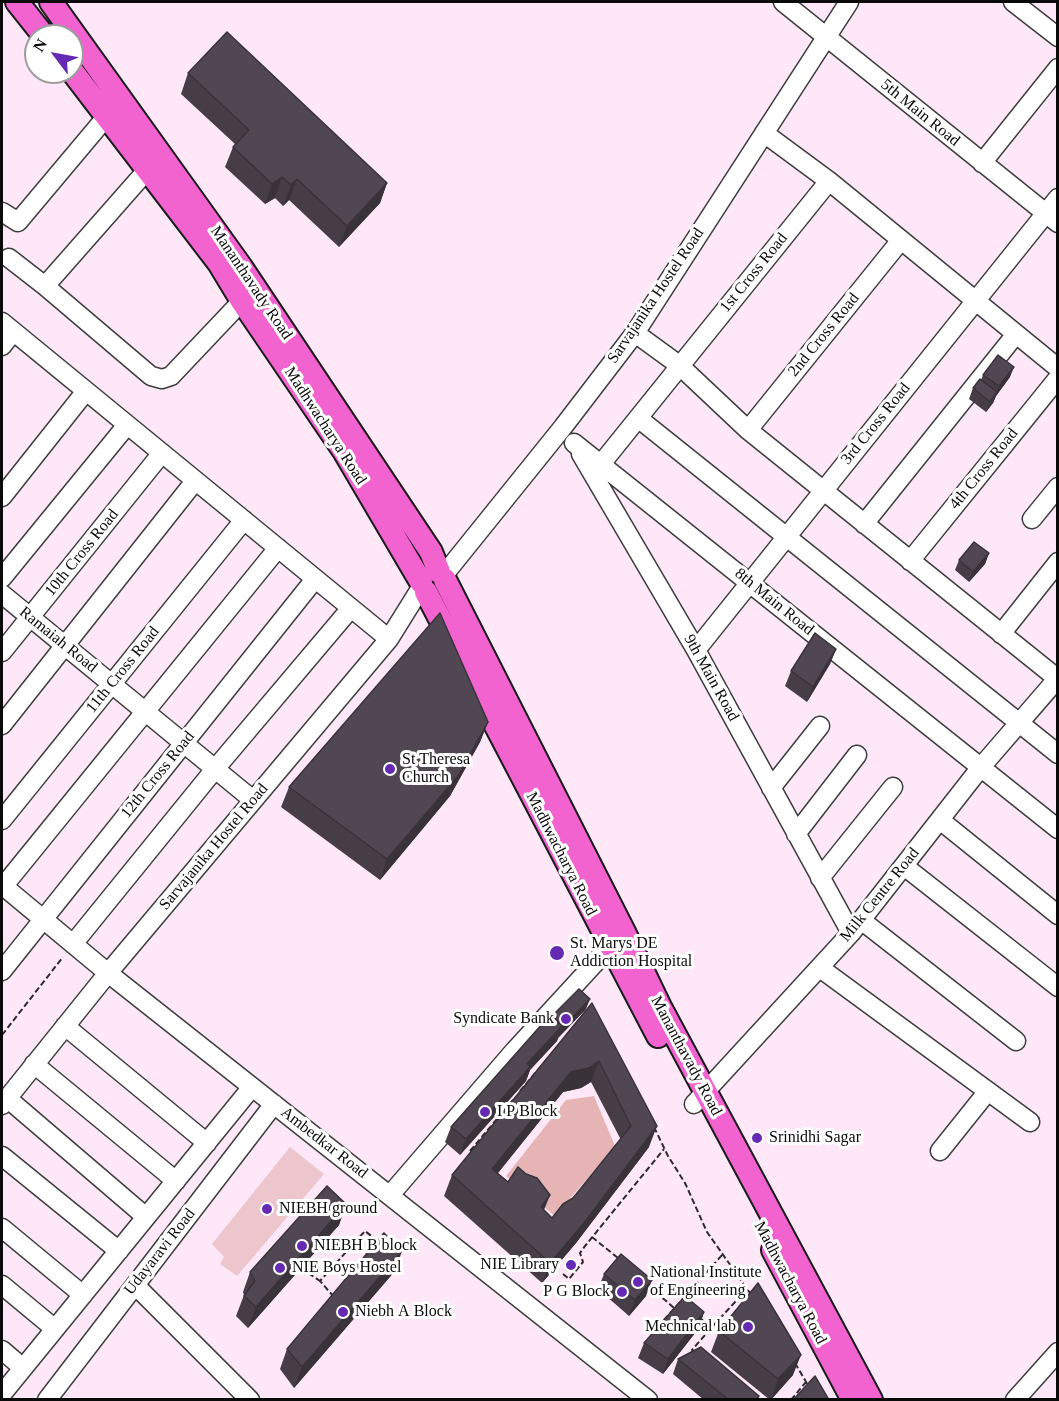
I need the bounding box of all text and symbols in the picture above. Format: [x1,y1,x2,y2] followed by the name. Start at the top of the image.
[24,24,84,84] north arrow
[30,36,50,55] text: N
[877,75,963,151] street label: 5th Main Road
[206,223,296,343] street label: Mananthavady Road
[604,225,708,367] street label: Sarvajanika Hostel Road
[716,229,792,317] street label: 1st Cross Road
[784,289,864,381] street label: 2nd Cross Road
[280,364,370,488] street label: Madhwacharya Road
[837,379,915,469] street label: 3rd Cross Road
[945,425,1023,513] street label: 4th Cross Road
[41,506,123,600] street label: 10th Cross Road
[731,564,817,640] street label: 8th Main Road
[15,603,101,677] street label: Ramaiah Road
[82,623,164,717] street label: 11th Cross Road
[679,631,743,725] street label: 9th Main Road
[117,728,199,822] street label: 12th Cross Road
[402,750,470,788] place label: St Theresa Church
[383,762,397,776] marker: St Theresa Church
[156,780,272,914] street label: Sarvajanika Hostel Road
[521,789,601,919] street label: Madhwacharya Road
[836,844,924,946] street label: Milk Centre Road
[570,934,692,972] place label: St. Marys DE Addiction Hospital
[548,944,566,962] marker: St. Marys DE Addiction Hospital
[646,993,726,1119] street label: Mananthavady Road
[453,1009,554,1029] place label: Syndicate Bank
[559,1012,573,1026] marker: Syndicate Bank
[497,1102,557,1122] place label: I P Block
[277,1103,371,1183] street label: Ambedkar Road
[478,1105,492,1119] marker: I P Block
[769,1128,861,1148] place label: Srinidhi Sagar
[750,1131,764,1145] marker: Srinidhi Sagar
[279,1199,377,1219] place label: NIEBH ground
[260,1202,274,1216] marker: NIEBH ground
[120,1205,200,1299] street label: Udayaravi Road
[750,1218,830,1348] street label: Madhwacharya Road
[314,1236,417,1256] place label: NIEBH B block
[295,1239,309,1253] marker: NIEBH B block
[480,1255,559,1275] place label: NIE Library
[292,1258,401,1278] place label: NIE Boys Hostel
[564,1258,578,1272] marker: NIE Library
[273,1261,287,1275] marker: NIE Boys Hostel
[650,1263,762,1301] place label: National Institute of Engineering
[631,1275,645,1289] marker: National Institute of Engineering
[543,1282,610,1302] place label: P G Block
[615,1285,629,1299] marker: P G Block
[355,1302,452,1322] place label: Niebh A Block
[336,1305,350,1319] marker: Niebh A Block
[645,1317,736,1337] place label: Mechnical lab
[741,1320,755,1334] marker: Mechnical lab

